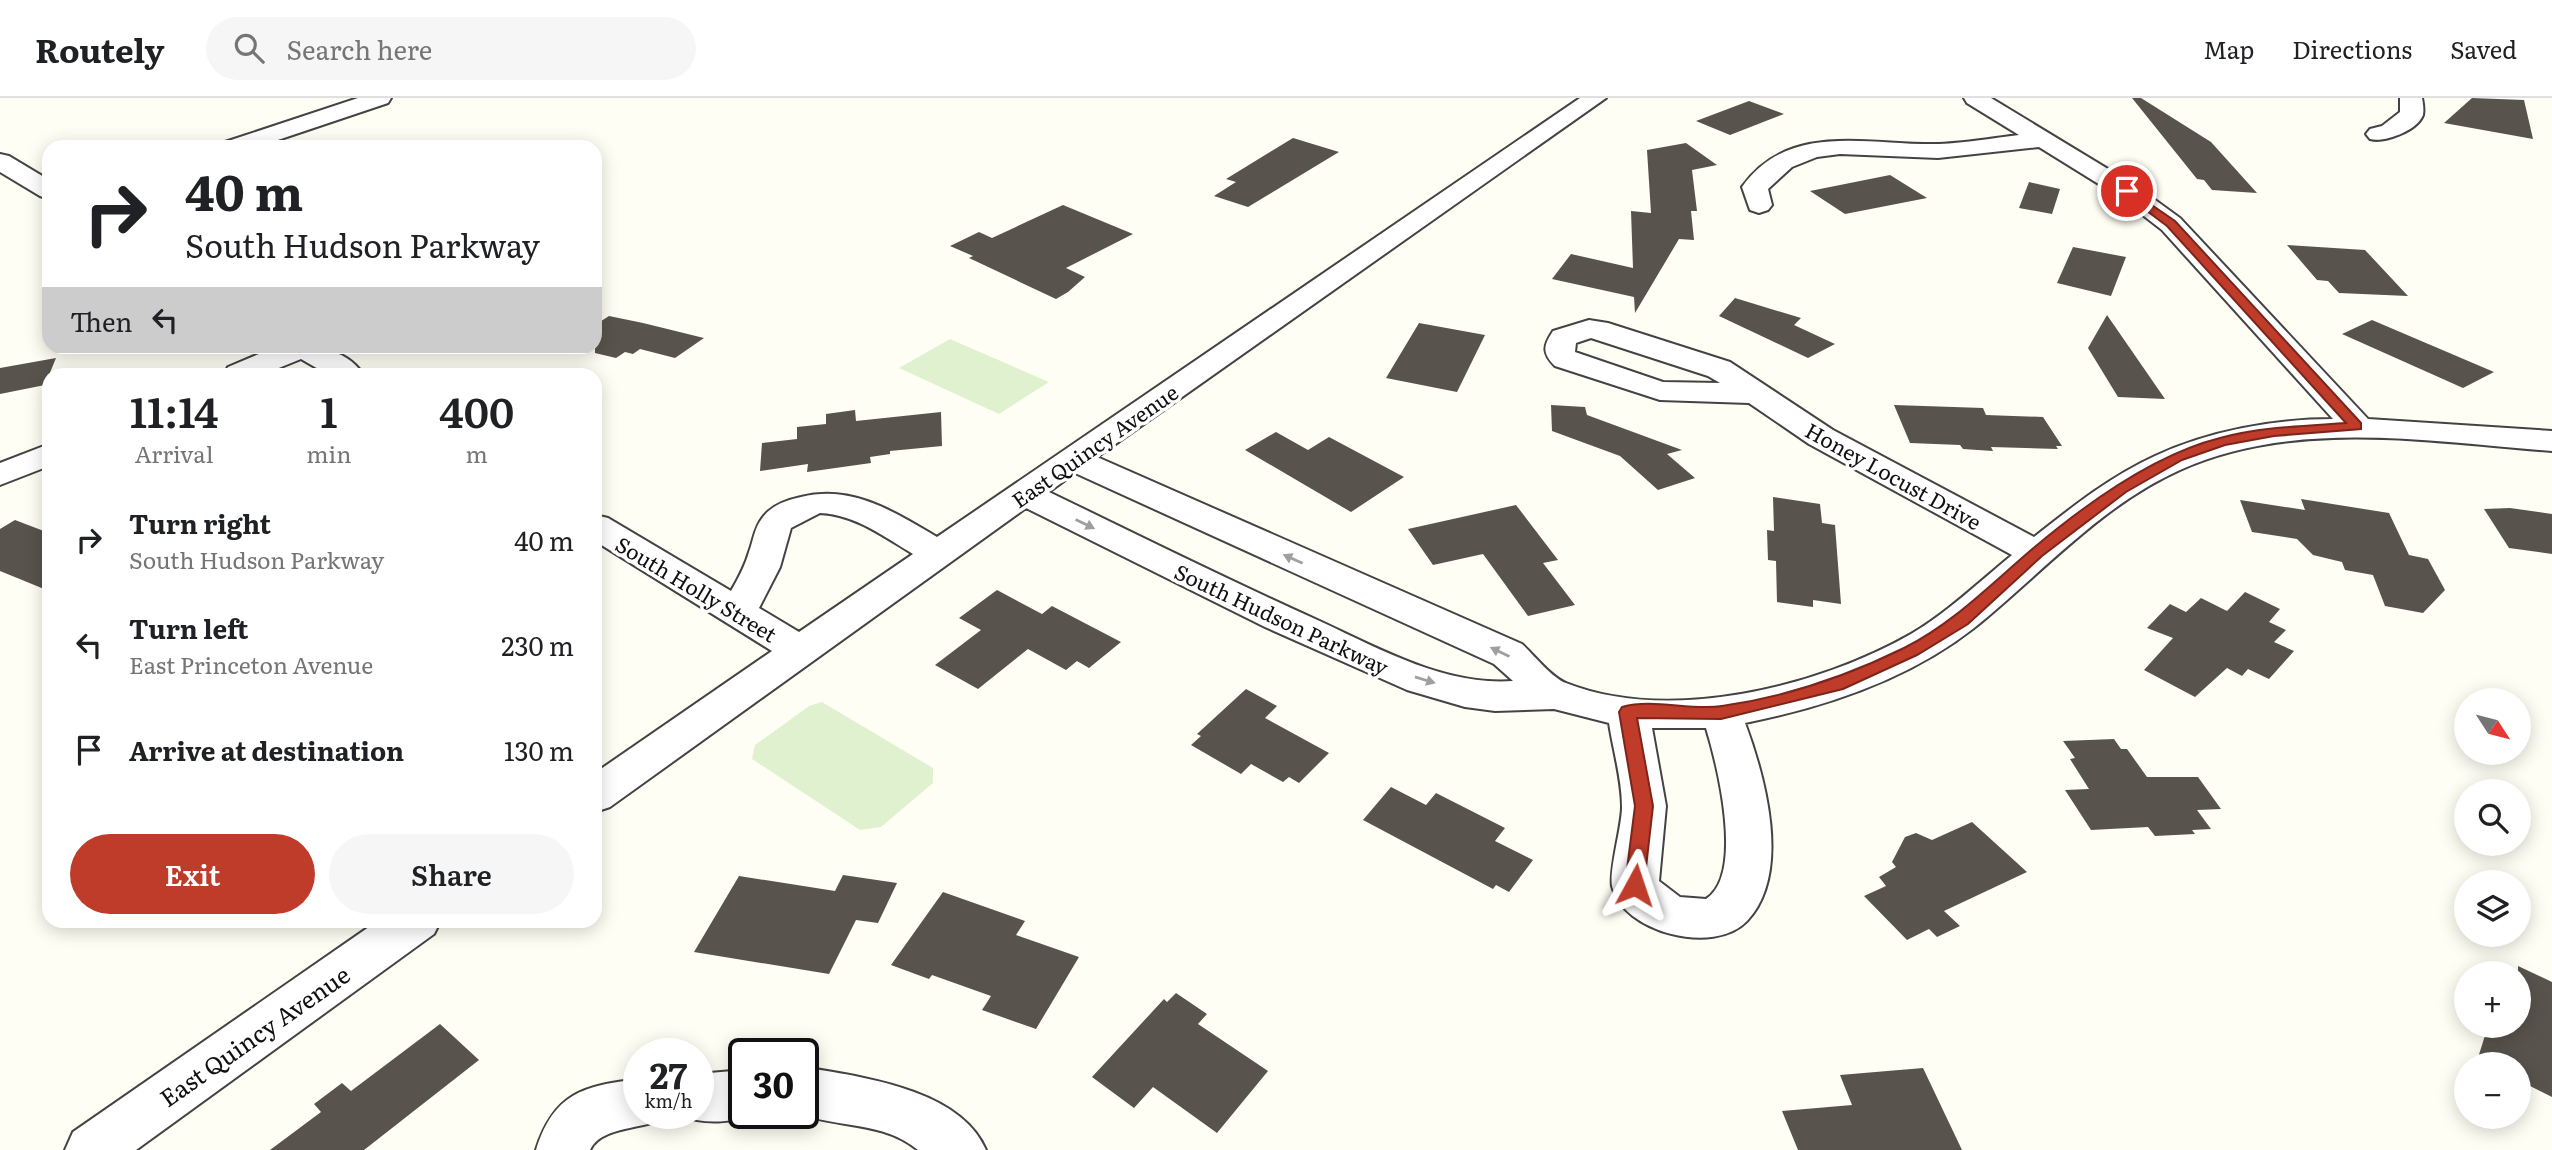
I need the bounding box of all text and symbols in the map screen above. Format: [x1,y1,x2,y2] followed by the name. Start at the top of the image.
[206,17,696,80] search box
[35,24,164,73] text: Routely
[230,29,268,67] icon: search
[286,29,432,68] text: Search here
[2203,31,2254,66] text: Map
[2292,31,2412,66] text: Directions
[2450,31,2517,66] text: Saved
[185,153,303,226] text: 40 m
[2097,161,2157,221] pin
[70,168,161,259] icon: right
[2108,172,2146,210] icon: arrive
[185,220,540,268] text: South Hudson Parkway
[70,301,132,340] text: Then
[146,301,184,339] icon: left
[1004,376,1184,514] street label: East Quincy Avenue
[130,379,218,441] text: 11:14
[320,379,337,441] text: 1
[439,379,514,441] text: 400
[1800,414,1988,536] street label: Honey Locust Drive
[135,436,213,470] text: Arrival
[306,436,351,470] text: min
[466,436,488,470] text: m
[129,503,271,542] text: Turn right
[1075,518,1095,529] one-way arrow
[514,520,574,559] text: 40 m
[70,521,108,559] icon: right
[610,528,784,649] street label: South Holly Street
[129,542,384,576] text: South Hudson Parkway
[1283,553,1303,565] one-way arrow
[1170,555,1395,682] street label: South Hudson Parkway
[129,608,248,647] text: Turn left
[501,625,574,664] text: 230 m
[70,626,108,664] icon: left
[1490,646,1510,658] one-way arrow
[129,647,373,681] text: East Princeton Avenue
[1415,676,1436,686] one-way arrow
[2454,688,2530,765] north arrow
[2454,688,2531,1129] map controls
[129,730,404,769] text: Arrive at destination
[504,730,574,769] text: 130 m
[70,731,108,769] icon: arrive
[2454,779,2531,856] button: search
[70,834,315,914] button: Exit
[329,834,574,914] button: Share
[1598,848,1672,922] position arrow
[2454,870,2531,947] button: layers
[152,956,356,1114] street label: East Quincy Avenue
[2454,961,2531,1038] button: +
[728,1038,819,1129] speed limit sign: 30
[650,1048,687,1100] text: 27
[2454,1052,2531,1129] button: −
[645,1087,692,1114] text: km/h

